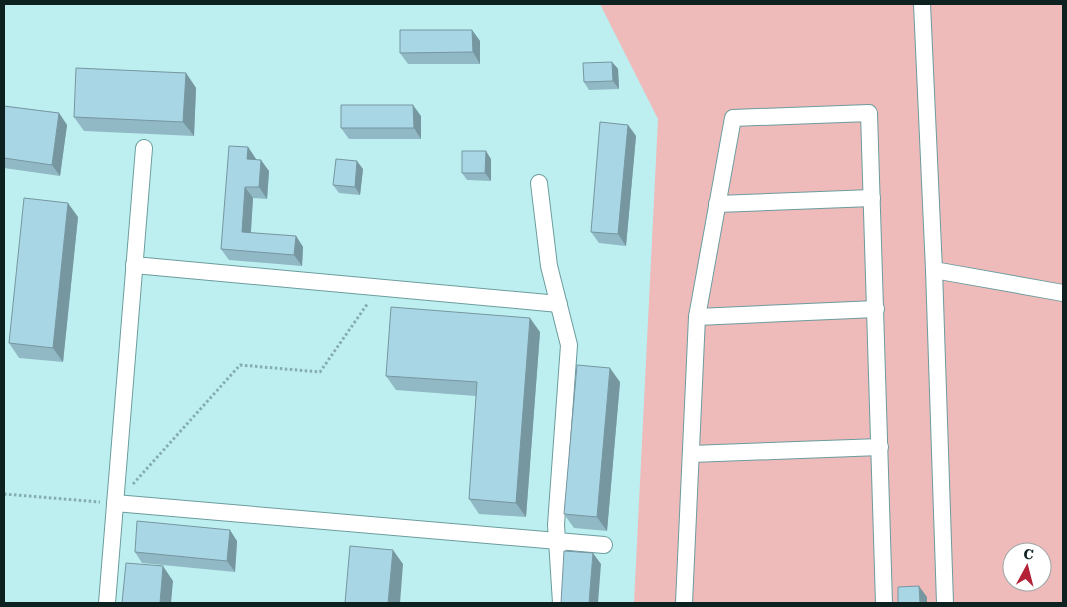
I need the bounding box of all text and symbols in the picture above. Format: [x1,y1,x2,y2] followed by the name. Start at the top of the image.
[1002,542,1052,592] north arrow
[1023,546,1035,563] text: С

